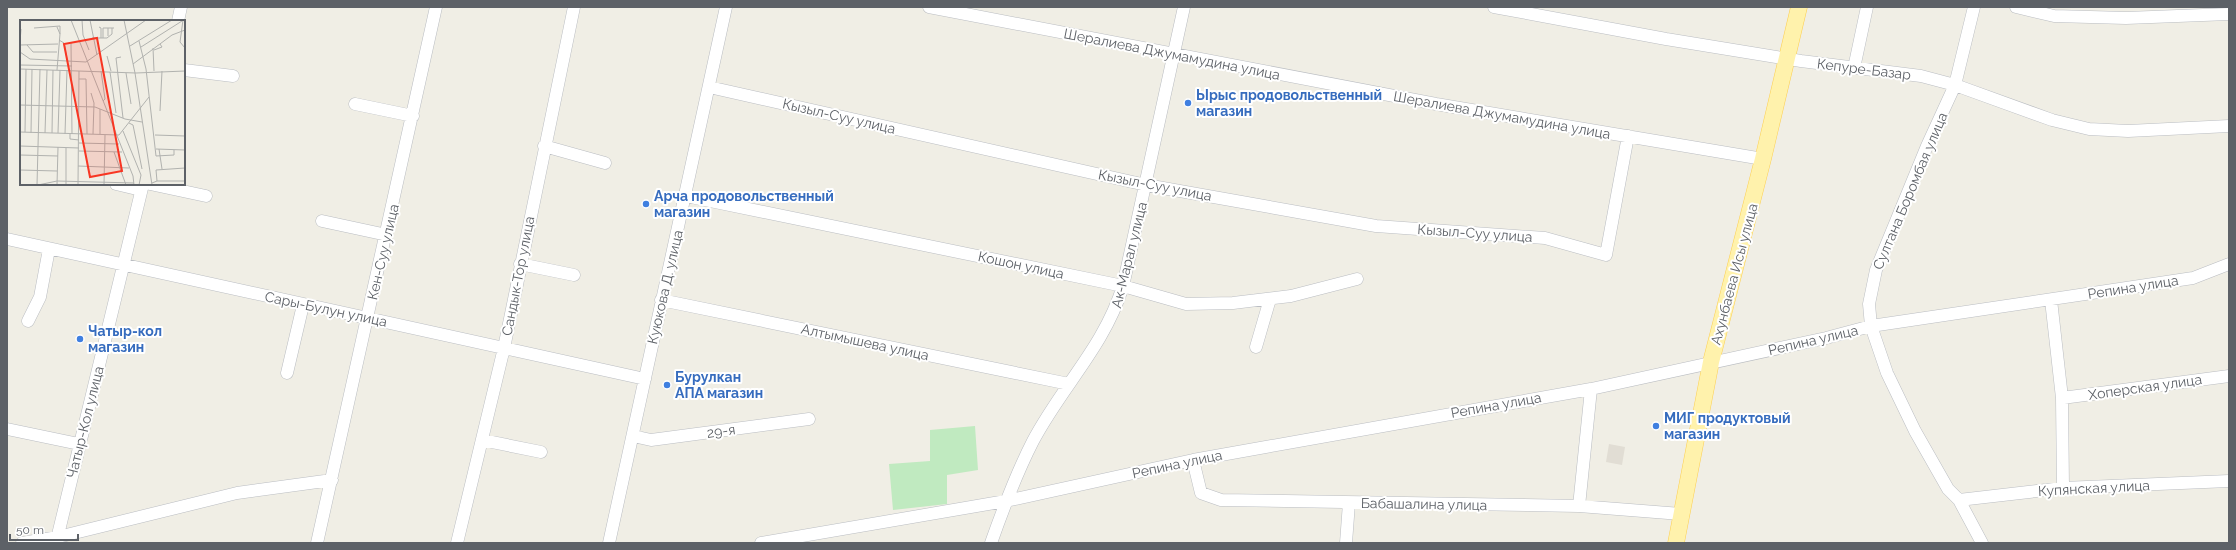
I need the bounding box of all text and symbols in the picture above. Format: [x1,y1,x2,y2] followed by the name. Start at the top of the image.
[20,20,185,185] inset map
[1063,25,1281,83] street label: Шералиева Джумамудина улица
[1816,55,1912,83] street label: Кепуре-Базар
[1196,87,1382,119] place label: Ырыс продовольственный магазин
[1392,88,1612,142] street label: Шералиева Джумамудина улица
[781,95,897,137] street label: Кызыл-Суу улица
[1183,98,1193,108] marker: Ырыс продовольственный магазин
[1870,110,1950,272] street label: Султана Боромбая улица
[1097,166,1213,204] street label: Кызыл-Суу улица
[654,188,834,220] place label: Арча продовольственный магазин
[641,199,651,209] marker: Арча продовольственный магазин
[1108,200,1150,310] street label: Ак-Марал улица
[1707,201,1761,347] street label: Ахунбаева Исы улица
[364,202,402,302] street label: Кен-Суу улица
[499,215,537,337] street label: Сандык-Тор улица
[1417,221,1533,245] street label: Кызыл-Суу улица
[644,228,686,346] street label: Куюкова Д. улица
[977,248,1065,282] street label: Кошон улица
[2086,272,2180,302] street label: Репина улица
[263,288,389,330] street label: Сары-Булун улица
[800,321,930,363] street label: Алтымышева улица
[1766,322,1860,358] street label: Репина улица
[88,323,162,355] place label: Чатыр-кол магазин
[75,334,85,344] marker: Чатыр-кол магазин
[63,364,107,480] street label: Чатыр-Кол улица
[675,369,763,401] place label: Бурулкан АПА магазин
[2087,371,2203,403] street label: Хоперская улица
[662,380,672,390] marker: Бурулкан АПА магазин
[1449,389,1543,421] street label: Репина улица
[1664,410,1791,442] place label: МИГ продуктовый магазин
[706,421,736,441] street label: 29-я
[1651,421,1661,431] marker: МИГ продуктовый магазин
[1130,447,1224,481] street label: Репина улица
[2038,477,2150,499] street label: Купянская улица
[1361,495,1487,513] street label: Бабашалина улица
[10,516,78,542] scale bar
[16,523,44,537] text: 50 m

